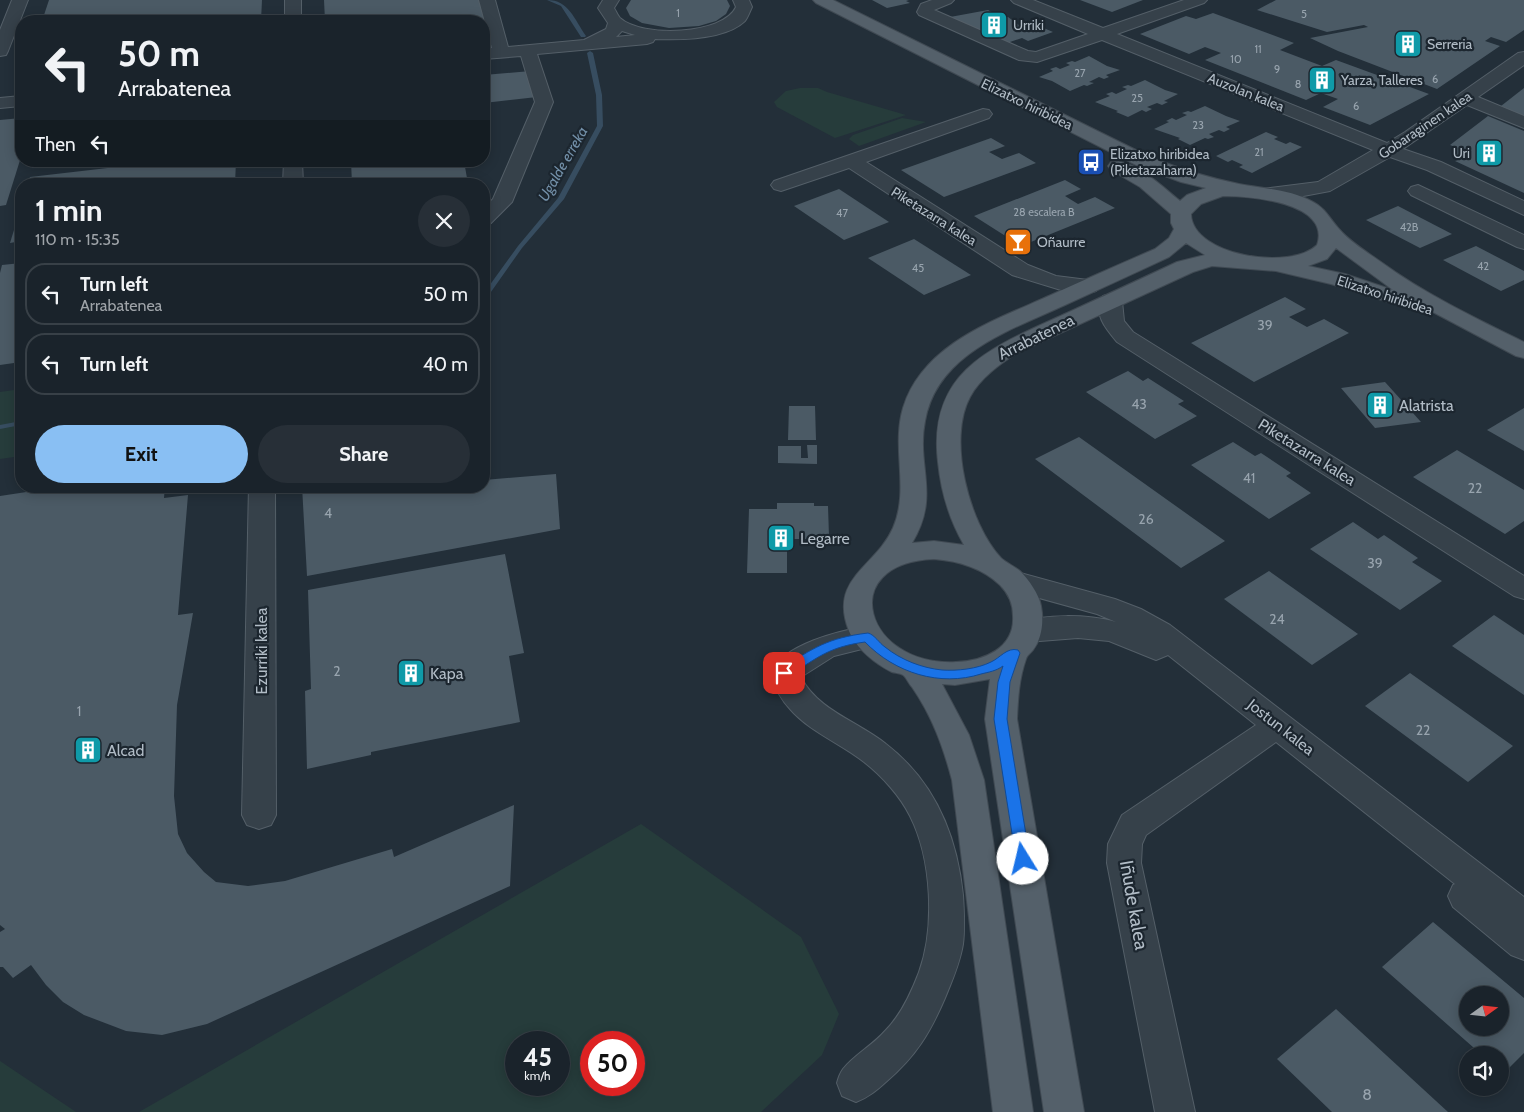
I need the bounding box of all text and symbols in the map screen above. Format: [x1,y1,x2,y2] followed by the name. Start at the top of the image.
[676,6,680,20] house number: 1
[1301,7,1307,21] house number: 5
[979,10,1009,40] building icon: Urriki
[1013,16,1044,34] place label: Urriki
[1393,29,1423,59] building icon: Serreria
[118,32,200,75] text: 50 m
[35,35,100,100] icon: left
[1427,35,1473,53] place label: Serreria
[1254,42,1262,56] house number: 11
[1230,52,1242,66] house number: 10
[1274,62,1280,76] house number: 9
[1307,65,1337,95] building icon: Yarza, Talleres
[1074,66,1086,80] house number: 27
[1205,68,1287,116] street label: Auzolan kalea
[1340,71,1423,89] place label: Yarza, Talleres
[1432,72,1438,86] house number: 6
[978,74,1076,134] street label: Elizatxo hiribidea
[118,75,231,102] text: Arrabatenea
[1295,77,1301,91] house number: 8
[1375,87,1475,163] street label: Gobaraginen kalea
[1131,91,1143,105] house number: 25
[1353,99,1359,113] house number: 6
[1192,118,1204,132] house number: 23
[534,123,592,205] water label: Ugalde erreka
[86,130,114,158] icon: left
[35,133,76,156] text: Then
[1474,138,1504,168] building icon: Uri
[1453,144,1470,162] place label: Uri
[1110,145,1210,179] place label: Elizatxo hiribidea (Piketazaharra)
[1254,145,1264,159] house number: 21
[1076,147,1106,177] bus stop icon: Elizatxo hiribidea (Piketazaharra)
[888,183,980,250] street label: Piketazarra kalea
[35,192,103,229] text: 1 min
[418,195,470,247] button: close
[1013,205,1075,219] house number: 28 escalera B
[836,206,848,220] house number: 47
[1400,220,1419,234] house number: 42B
[1003,227,1033,257] bar icon: Oñaurre
[35,230,120,249] text: 110 m · 15:35
[1037,233,1085,251] place label: Oñaurre
[1477,259,1489,273] house number: 42
[912,261,924,275] house number: 45
[1335,271,1435,319] street label: Elizatxo hiribidea
[80,273,148,296] text: Turn left
[37,280,65,308] icon: left
[424,283,468,306] text: 50 m
[80,296,162,315] text: Arrabatenea
[995,310,1077,364] street label: Arrabatenea
[1257,316,1273,334] house number: 39
[37,350,65,378] icon: left
[80,353,148,376] text: Turn left
[423,353,468,376] text: 40 m
[1365,390,1395,420] building icon: Alatrista
[1131,395,1147,413] house number: 43
[1399,396,1454,415] place label: Alatrista
[1255,414,1360,490] street label: Piketazarra kalea
[35,425,248,483] button: Exit
[258,425,470,483] button: Share
[1243,469,1255,487] house number: 41
[1468,479,1482,497] house number: 22
[324,504,332,522] house number: 4
[1138,510,1154,528] house number: 26
[766,523,796,553] building icon: Legarre
[800,529,850,548] place label: Legarre
[1367,554,1383,572] house number: 39
[252,607,271,694] street label: Ezurriki kalea
[1269,610,1285,628] house number: 24
[763,652,805,694] pin
[396,658,426,688] building icon: Kapa
[770,659,798,687] icon: arrive
[333,662,341,680] house number: 2
[430,664,464,683] place label: Kapa
[1243,694,1319,759] street label: Jostun kalea
[77,702,81,720] house number: 1
[1416,721,1430,739] house number: 22
[73,735,103,765] building icon: Alcad
[107,741,144,760] place label: Alcad
[996,832,1048,884] position arrow
[1115,858,1153,952] street label: Iñude kalea
[1459,986,1509,1036] north arrow
[1459,986,1509,1096] map controls
[580,1031,645,1096] speed limit sign: 50
[523,1042,552,1072] text: 45
[1459,1046,1509,1096] button: sound
[524,1068,551,1083] text: km/h
[1362,1085,1372,1104] house number: 8

